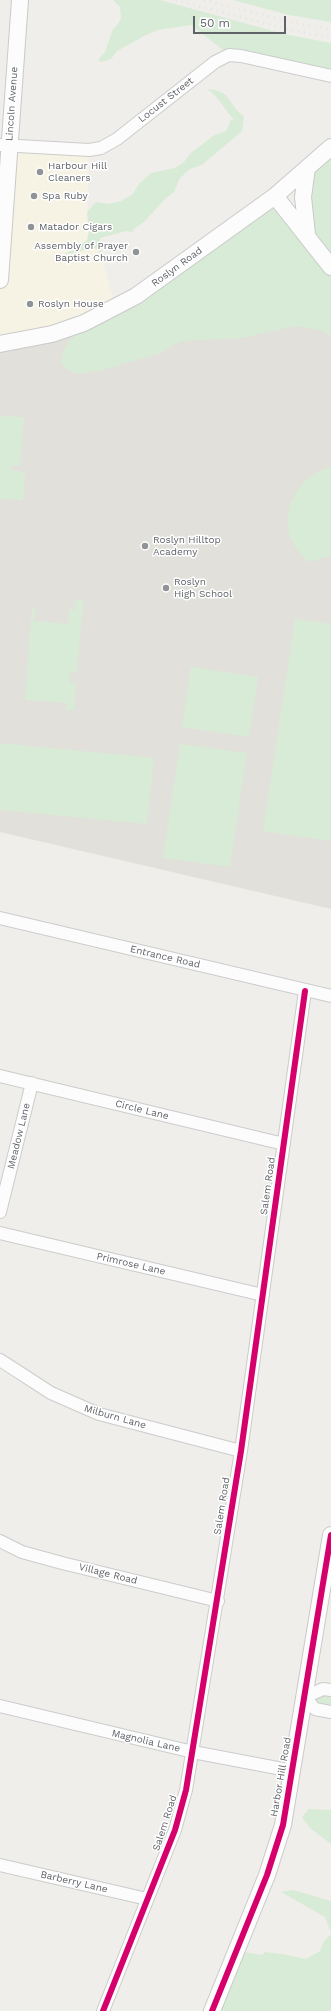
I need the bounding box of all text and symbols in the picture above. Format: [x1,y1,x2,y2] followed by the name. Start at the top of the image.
[195,8,288,34] scale bar
[200,16,230,30] text: 50 m
[3,66,21,142] street label: Lincoln Avenue
[136,75,196,125] street label: Locust Street
[48,160,107,184] place label: Harbour Hill Cleaners
[35,167,45,177] marker: Harbour Hill Cleaners
[42,190,88,202] place label: Spa Ruby
[29,191,39,201] marker: Spa Ruby
[39,221,112,233] place label: Matador Cigars
[26,222,36,232] marker: Matador Cigars
[34,240,128,264] place label: Assembly of Prayer Baptist Church
[149,245,205,289] street label: Roslyn Road
[131,247,141,257] marker: Assembly of Prayer Baptist Church
[38,298,104,310] place label: Roslyn House
[25,299,35,309] marker: Roslyn House
[153,534,221,558] place label: Roslyn Hilltop Academy
[140,541,150,551] marker: Roslyn Hilltop Academy
[174,576,232,600] place label: Roslyn High School
[161,583,171,593] marker: Roslyn High School
[129,943,201,971] street label: Entrance Road
[114,1098,170,1122] street label: Circle Lane
[5,1102,33,1170] street label: Meadow Lane
[258,1156,278,1216] street label: Salem Road
[95,1250,167,1278] street label: Primrose Lane
[83,1402,147,1432] street label: Milburn Lane
[212,1476,232,1536] street label: Salem Road
[78,1561,138,1587] street label: Village Road
[111,1727,181,1755] street label: Magnolia Lane
[268,1736,294,1818] street label: Harbor Hill Road
[150,1793,180,1853] street label: Salem Road
[39,1868,109,1896] street label: Barberry Lane

